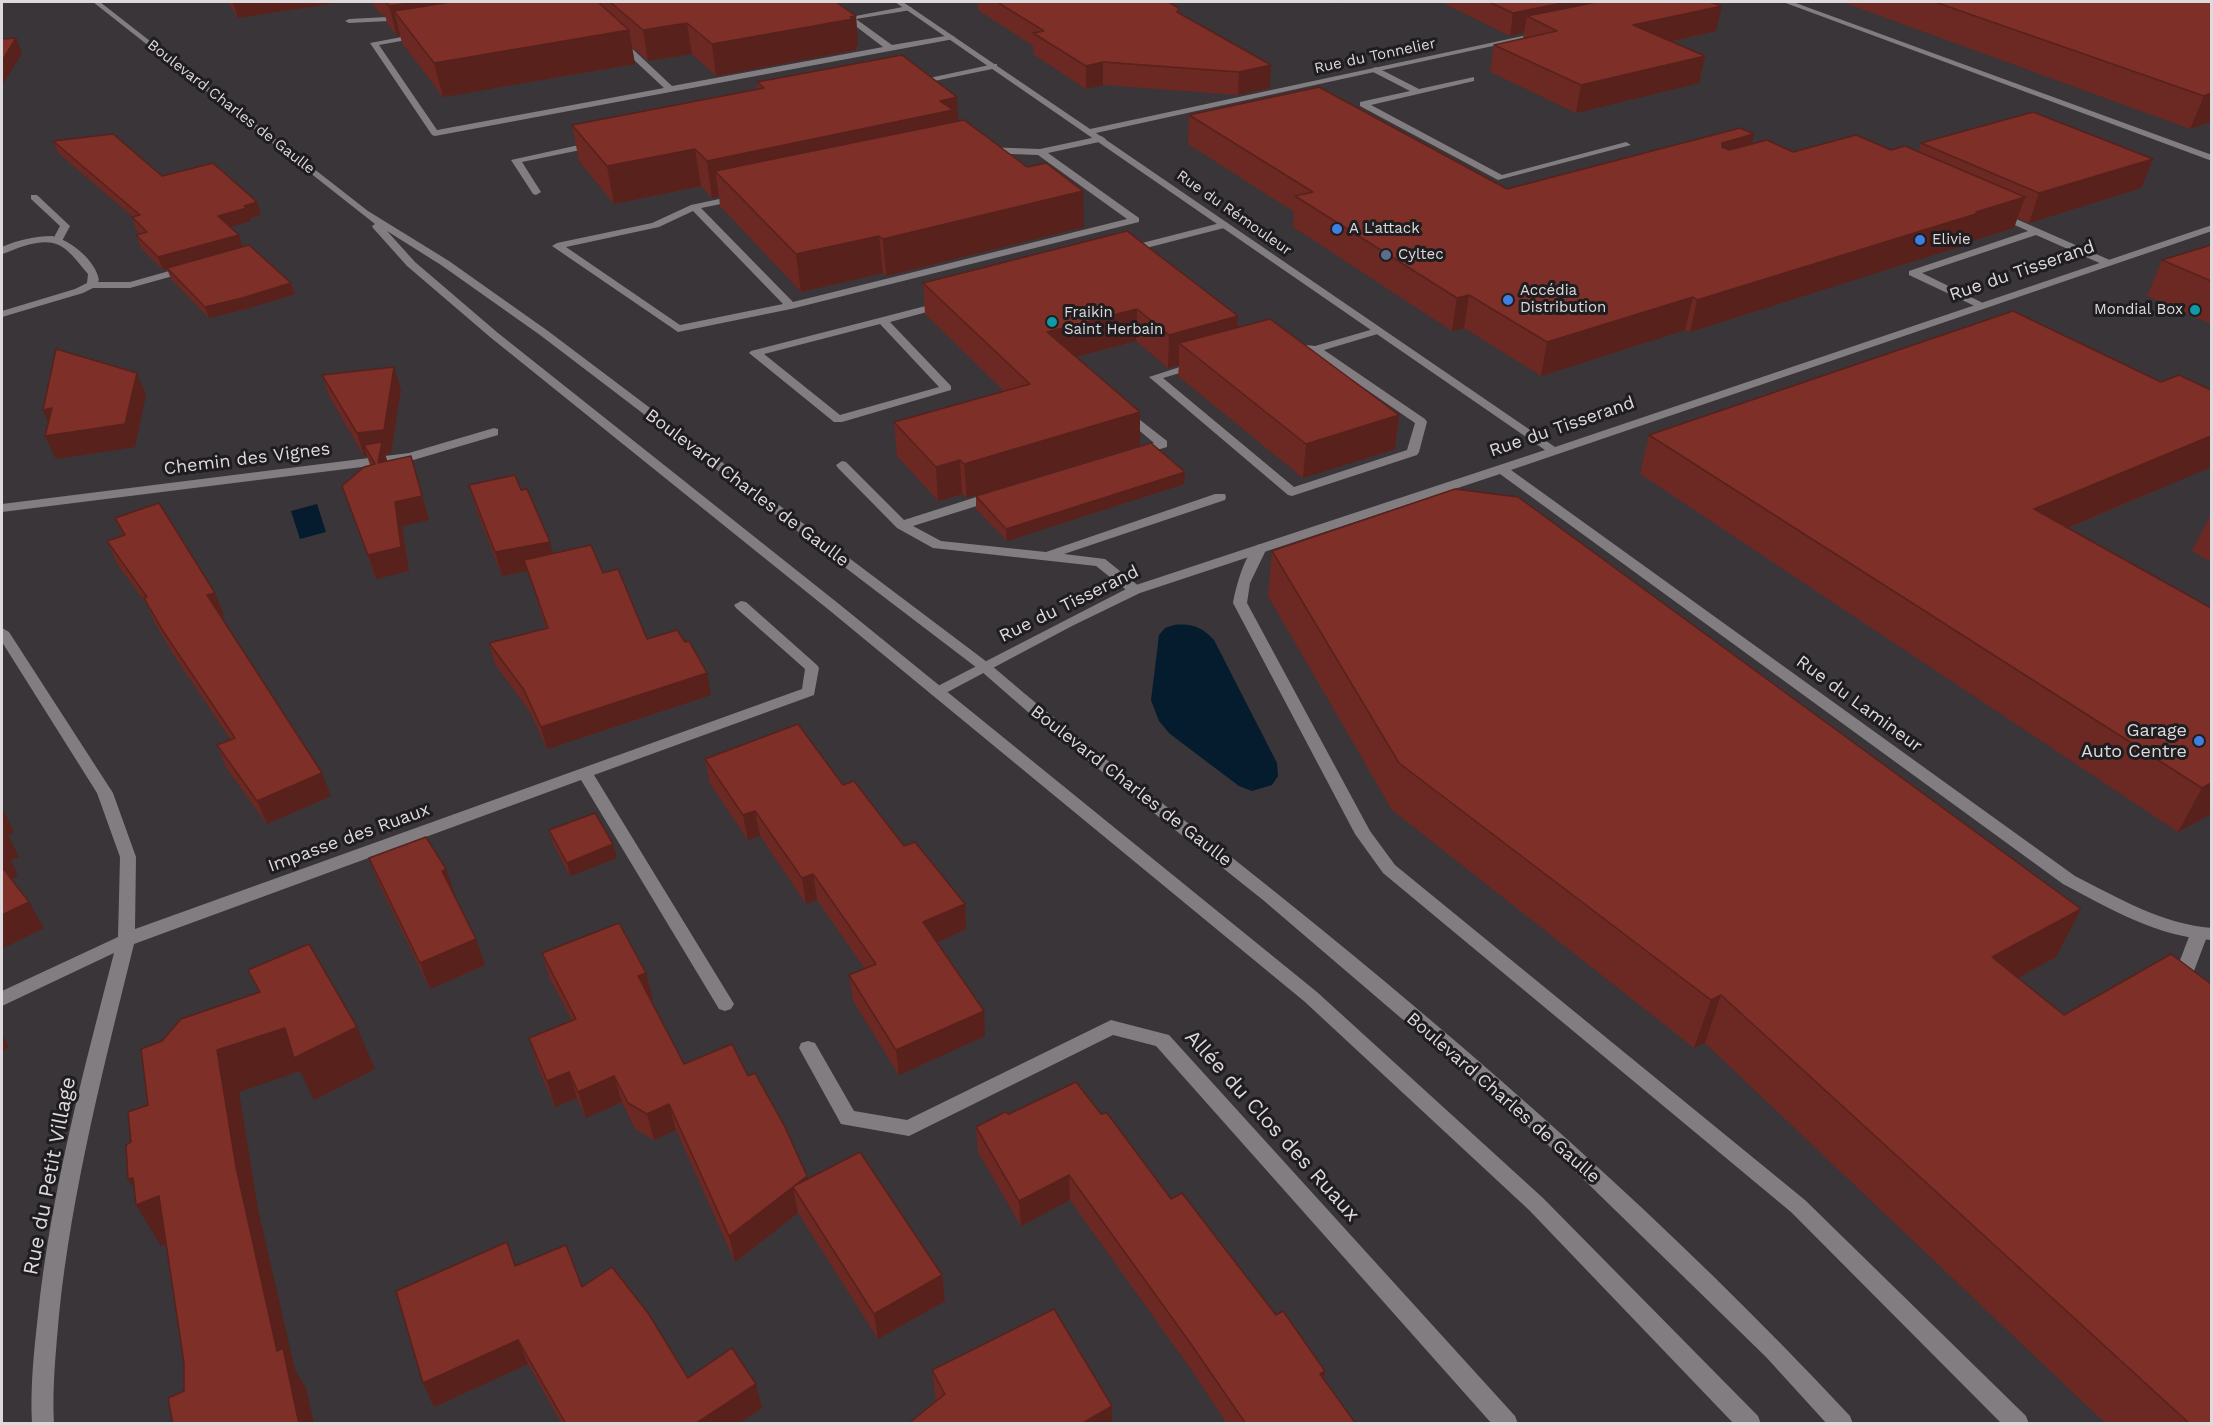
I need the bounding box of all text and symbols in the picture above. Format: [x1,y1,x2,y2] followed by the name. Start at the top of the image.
[1313,34,1437,78] street label: Rue du Tonnelier
[144,36,318,178] street label: Boulevard Charles de Gaulle
[1173,167,1295,259] street label: Rue du Rémouleur
[1349,220,1420,238] place label: A L'attack
[1330,222,1344,236] marker: A L'attack
[1932,231,1971,249] place label: Elivie
[1913,233,1927,247] marker: Elivie
[1946,236,2098,306] street label: Rue du Tisserand
[1398,246,1444,264] place label: Cyltec
[1379,248,1393,262] marker: Cyltec
[1520,282,1606,317] place label: Accédia Distribution
[1501,293,1515,307] marker: Accédia Distribution
[2094,301,2183,319] place label: Mondial Box
[2188,303,2202,317] marker: Mondial Box
[1064,304,1163,339] place label: Fraikin Saint Herbain
[1045,315,1059,329] marker: Fraikin Saint Herbain
[1486,392,1638,462] street label: Rue du Tisserand
[641,404,853,572] street label: Boulevard Charles de Gaulle
[163,438,331,480] street label: Chemin des Vignes
[996,561,1142,647] street label: Rue du Tisserand
[1792,651,1926,757] street label: Rue du Lamineur
[1026,701,1236,871] street label: Boulevard Charles de Gaulle
[2081,720,2187,762] place label: Garage Auto Centre
[2192,734,2206,748] marker: Garage Auto Centre
[265,799,433,877] street label: Impasse des Ruaux
[1402,1008,1604,1188] street label: Boulevard Charles de Gaulle
[1179,1025,1365,1227] street label: Allée du Clos des Ruaux
[18,1075,82,1277] street label: Rue du Petit Village

